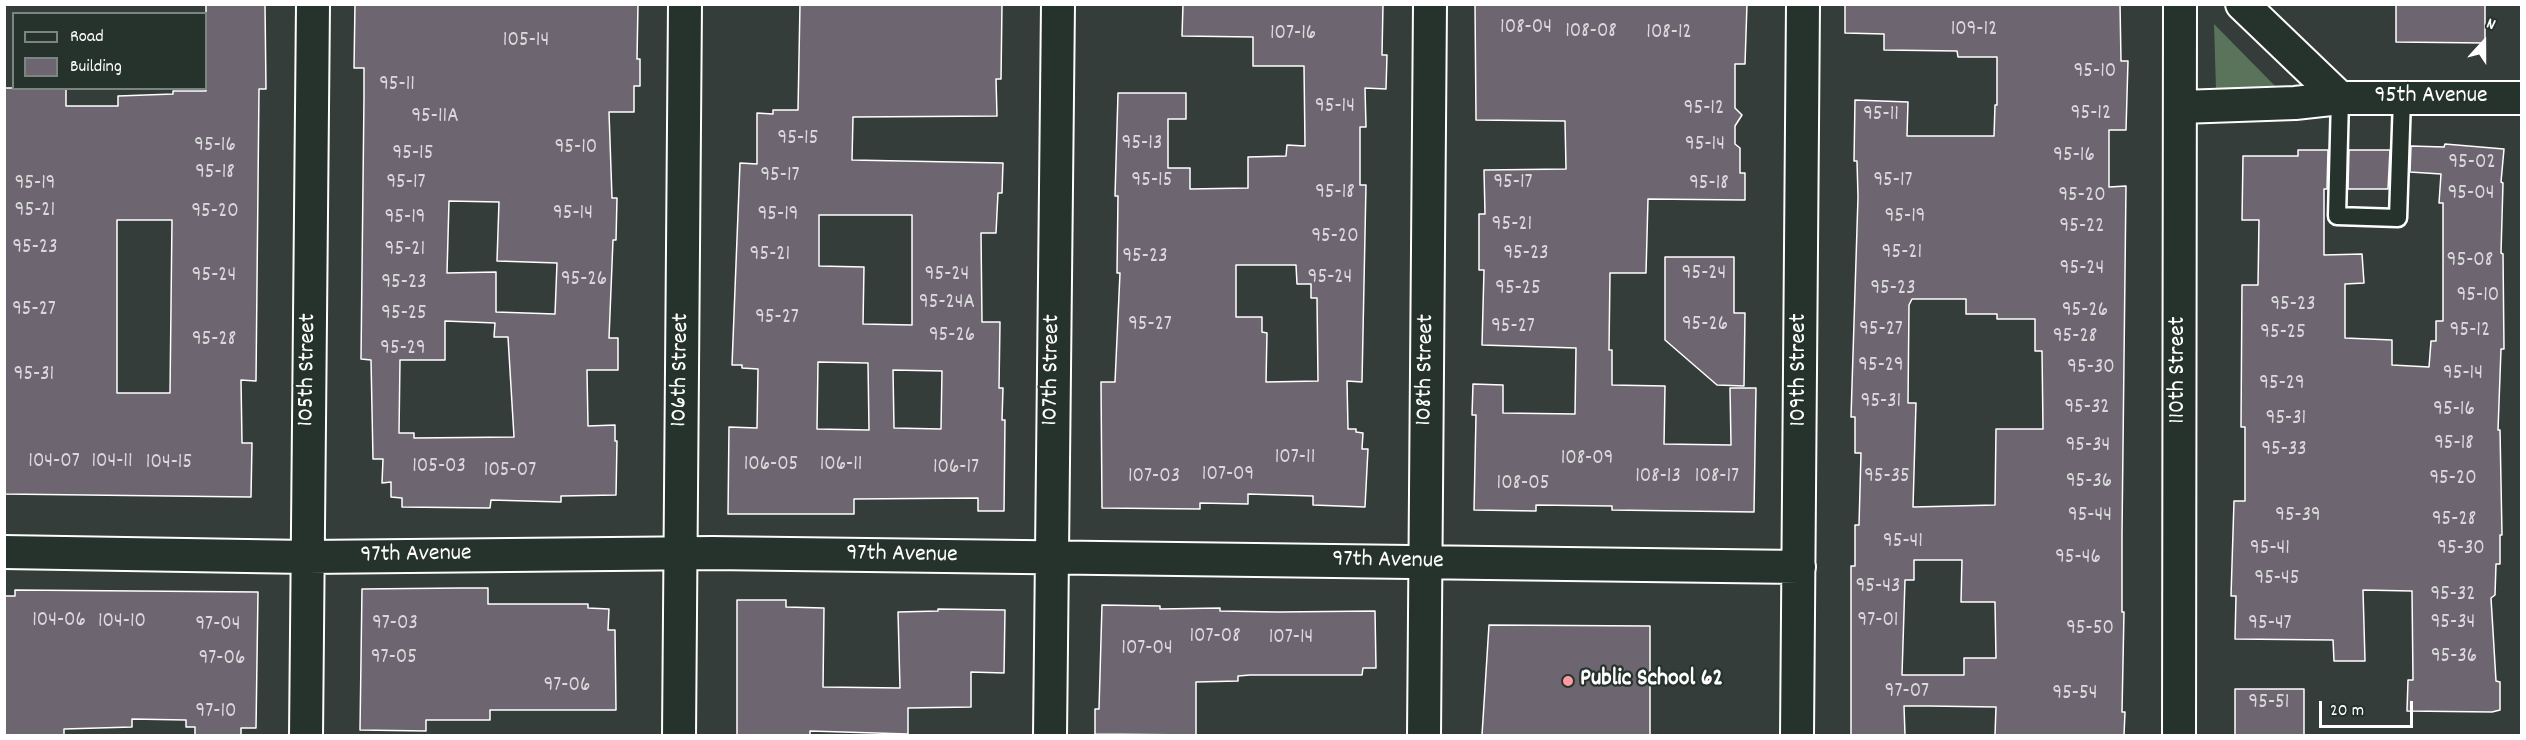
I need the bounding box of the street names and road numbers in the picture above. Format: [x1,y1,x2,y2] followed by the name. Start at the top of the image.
[2374,84,2488,112] street label: 95th Avenue
[294,313,324,427] street label: 105th Street
[667,313,697,427] street label: 106th Street
[1038,314,1068,426] street label: 107th Street
[1412,314,1442,426] street label: 108th Street
[1787,314,1815,426] street label: 109th Street
[2166,316,2194,424] street label: 110th Street
[360,541,472,571] street label: 97th Avenue
[846,541,958,571] street label: 97th Avenue
[1332,547,1444,577] street label: 97th Avenue

